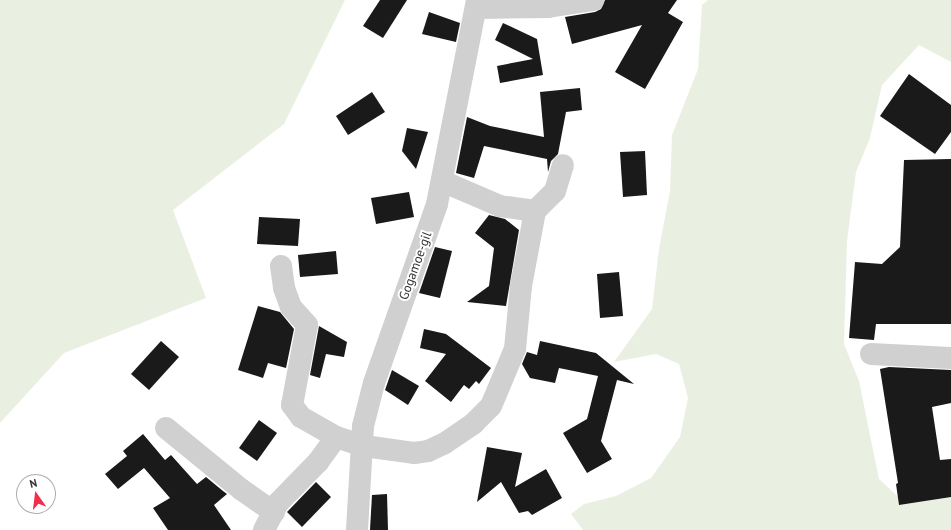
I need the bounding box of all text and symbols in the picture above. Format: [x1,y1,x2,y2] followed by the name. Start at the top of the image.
[396,230,436,302] street label: Gogamoe-gil
[16,474,56,514] north arrow
[28,476,39,491] text: N

